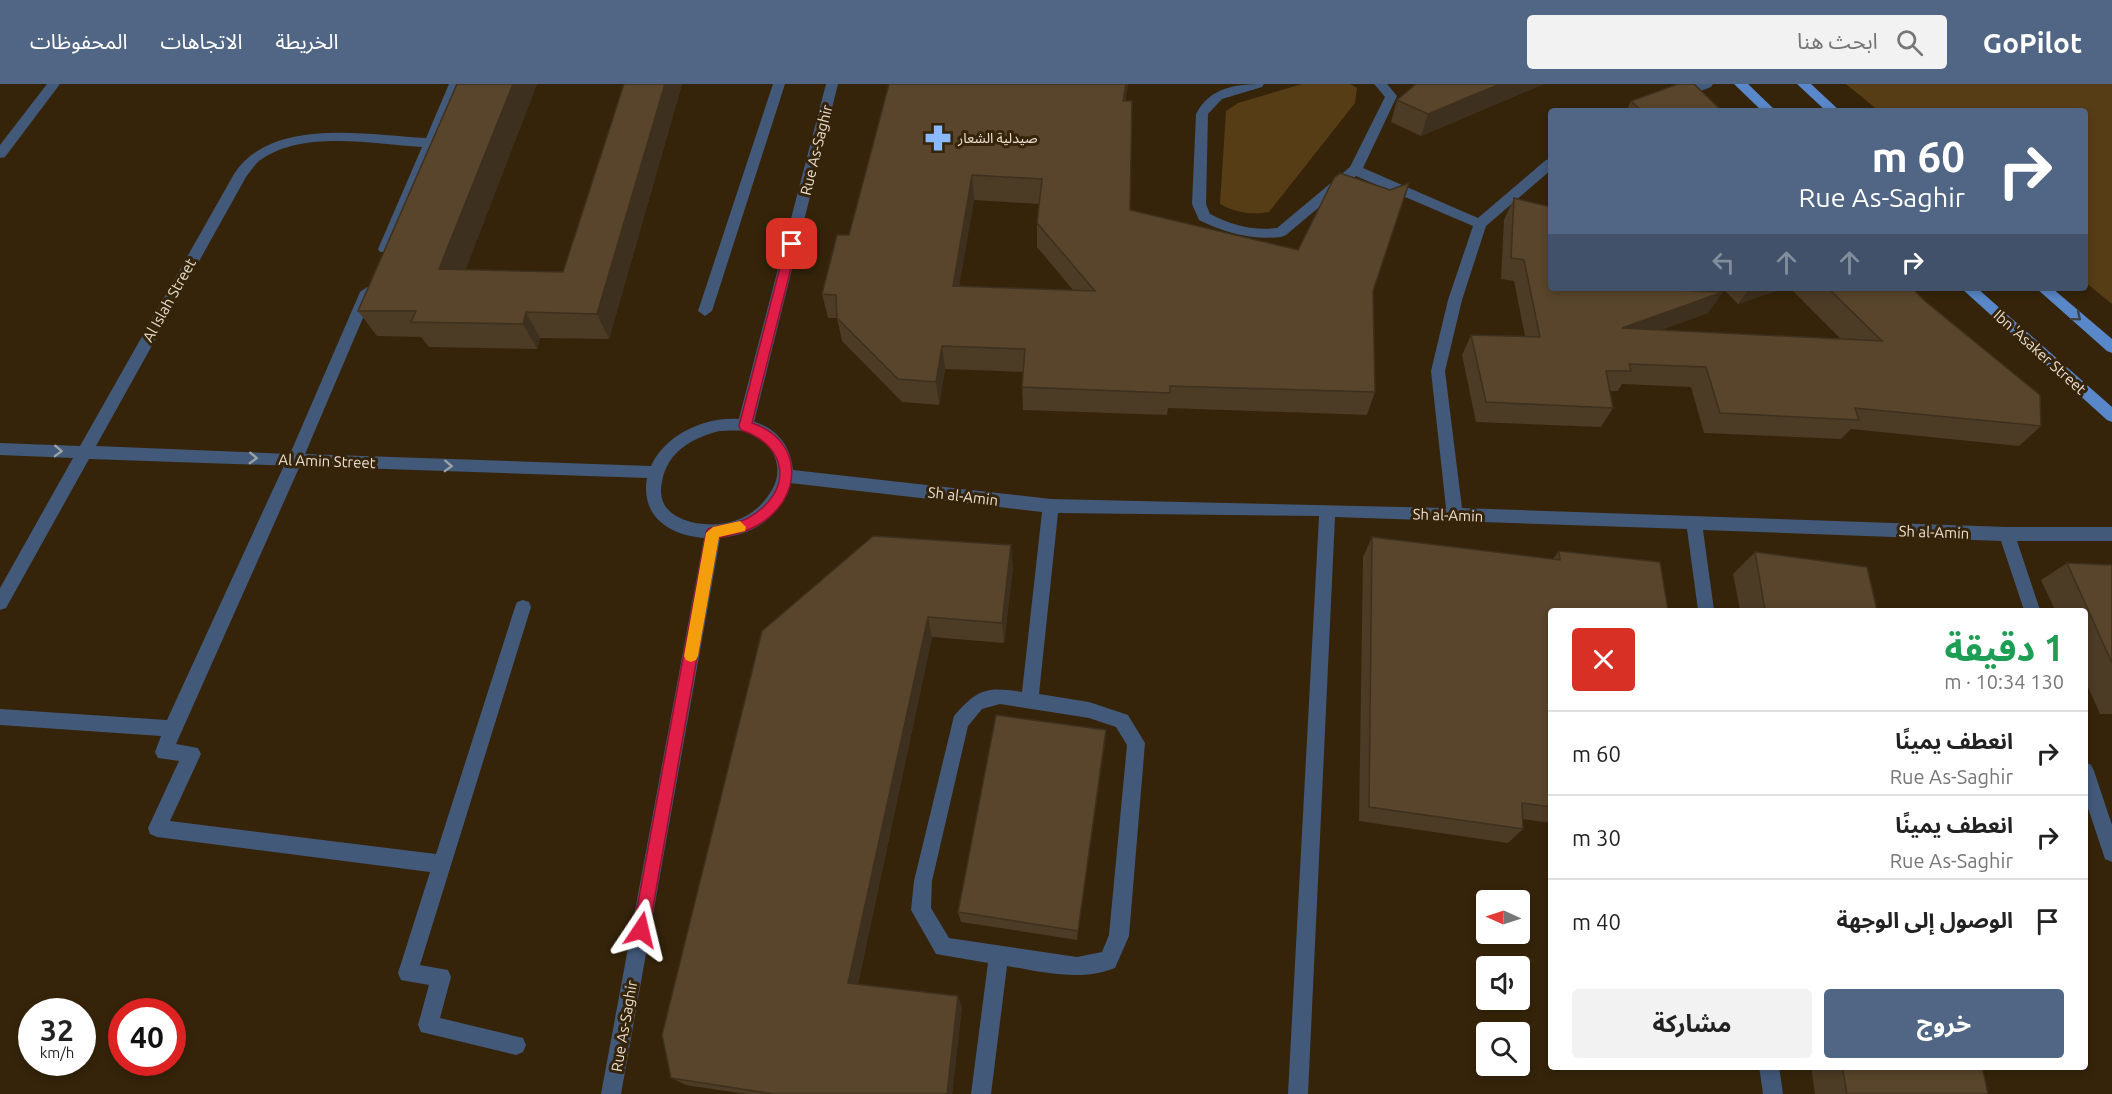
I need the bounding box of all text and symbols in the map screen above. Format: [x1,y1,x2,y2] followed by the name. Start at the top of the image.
[1527,15,1947,69] search box
[1893,26,1926,59] icon: search
[1983,27,2082,58] text: GoPilot
[1797,28,1878,53] text: ابحث هنا
[30,29,127,53] text: المحفوظات
[160,29,242,53] text: الاتجاهات
[275,29,338,53] text: الخريطة
[797,103,836,197] street label: Rue As-Saghir
[923,123,953,153] pharmacy icon: صيدلية الشعار
[957,130,1038,147] place label: صيدلية الشعار
[1986,132,2064,210] icon: right
[1871,133,1965,180] text: 60 m
[1798,182,1965,212] text: Rue As-Saghir
[766,218,817,269] pin
[775,227,808,260] icon: arrive
[1707,246,1740,279] icon: left
[1770,246,1803,279] icon: ahead
[1833,246,1866,279] icon: ahead
[1896,246,1929,279] icon: right
[139,255,199,345] street label: Al Islah Street
[1990,306,2090,398] street label: Ibn 'Asaker Street
[2070,310,2081,321] one-way arrow
[54,445,63,458] one-way arrow
[278,451,376,471] street label: Al Amin Street
[249,452,258,464] one-way arrow
[444,459,453,472] one-way arrow
[927,483,999,509] street label: Sh al-Amin
[1412,505,1484,525] street label: Sh al-Amin
[1898,522,1970,542] street label: Sh al-Amin
[1945,627,2064,668] text: 1 دقيقة
[1572,628,1635,691] button: close
[1944,670,2064,693] text: 130 m · 10:34
[1895,728,2013,753] text: انعطف يمينًا
[2031,737,2064,770] icon: right
[1572,741,1621,766] text: 60 m
[1890,765,2013,788] text: Rue As-Saghir
[1895,812,2013,837] text: انعطف يمينًا
[2031,821,2064,854] icon: right
[1572,825,1621,850] text: 30 m
[1890,849,2013,872] text: Rue As-Saghir
[1476,890,1530,944] north arrow
[1476,890,1530,1076] map controls
[609,898,673,962] position arrow
[2031,905,2064,938] icon: arrive
[1836,907,2013,932] text: الوصول إلى الوجهة
[1572,909,1621,934] text: 40 m
[1476,956,1530,1010] button: sound
[608,979,640,1073] street label: Rue As-Saghir
[1572,989,1812,1058] button: مشاركة
[1824,989,2064,1058] button: خروج
[108,998,186,1076] speed limit sign: 40
[40,1013,74,1047] text: 32
[1476,1022,1530,1076] button: search
[40,1044,74,1061] text: km/h

